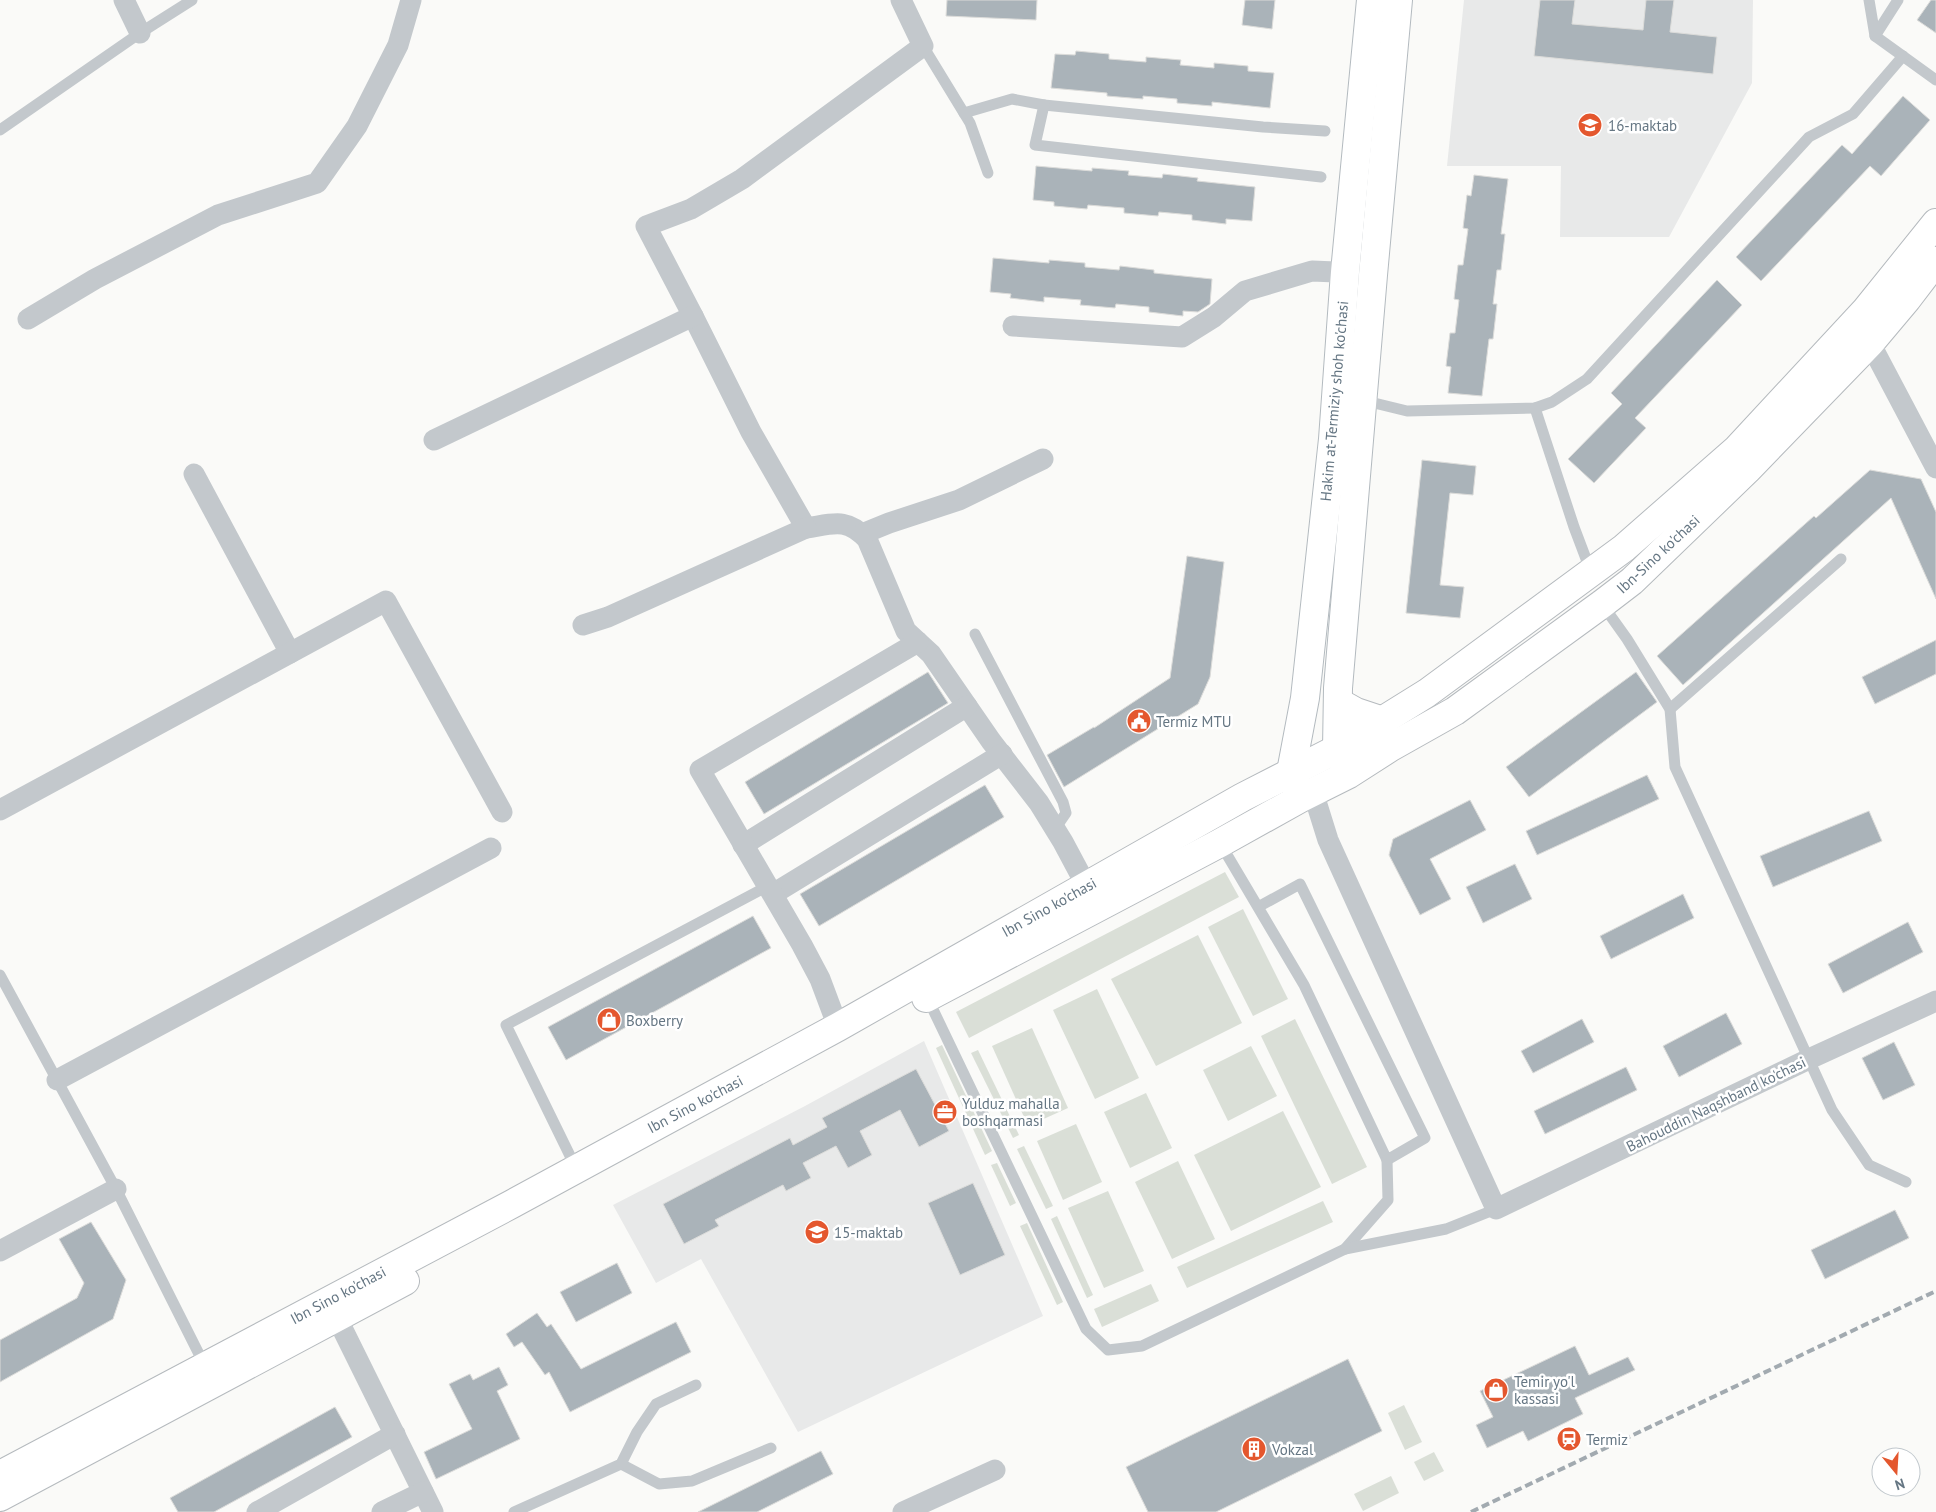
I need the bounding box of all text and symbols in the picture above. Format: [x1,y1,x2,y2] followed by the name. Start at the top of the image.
[1577,112,1603,138] school or university icon: 16-maktab
[1608,116,1677,135] place label: 16-maktab
[1316,300,1352,502] street label: Hakim at-Termiziy shoh ko'chasi
[1612,511,1704,597] street label: Ibn-Sino ko'chasi
[1126,708,1152,734] public building icon: Termiz MTU
[1156,712,1232,731] place label: Termiz MTU
[998,873,1100,941] street label: Ibn Sino ko'chasi
[596,1007,622,1033] shop icon: Boxberry
[626,1011,683,1030] place label: Boxberry
[1623,1052,1809,1156] street label: Bahouddin Naqshband ko'chasi
[644,1071,746,1137] street label: Ibn Sino ko'chasi
[962,1094,1060,1130] place label: Yulduz mahalla boshqarmasi
[932,1099,958,1125] office icon: Yulduz mahalla boshqarmasi
[804,1219,830,1245] school or university icon: 15-maktab
[834,1223,903,1242] place label: 15-maktab
[287,1262,389,1328] street label: Ibn Sino ko'chasi
[1514,1372,1575,1408] place label: Temir yo'l kassasi
[1483,1377,1509,1403] shop icon: Temir yo'l kassasi
[1556,1426,1582,1452] station icon: Termiz
[1586,1430,1628,1449] place label: Termiz
[1241,1436,1267,1462] building icon: Vokzal
[1271,1440,1314,1459] place label: Vokzal
[1871,1447,1921,1497] north arrow
[1893,1474,1907,1494] text: N

